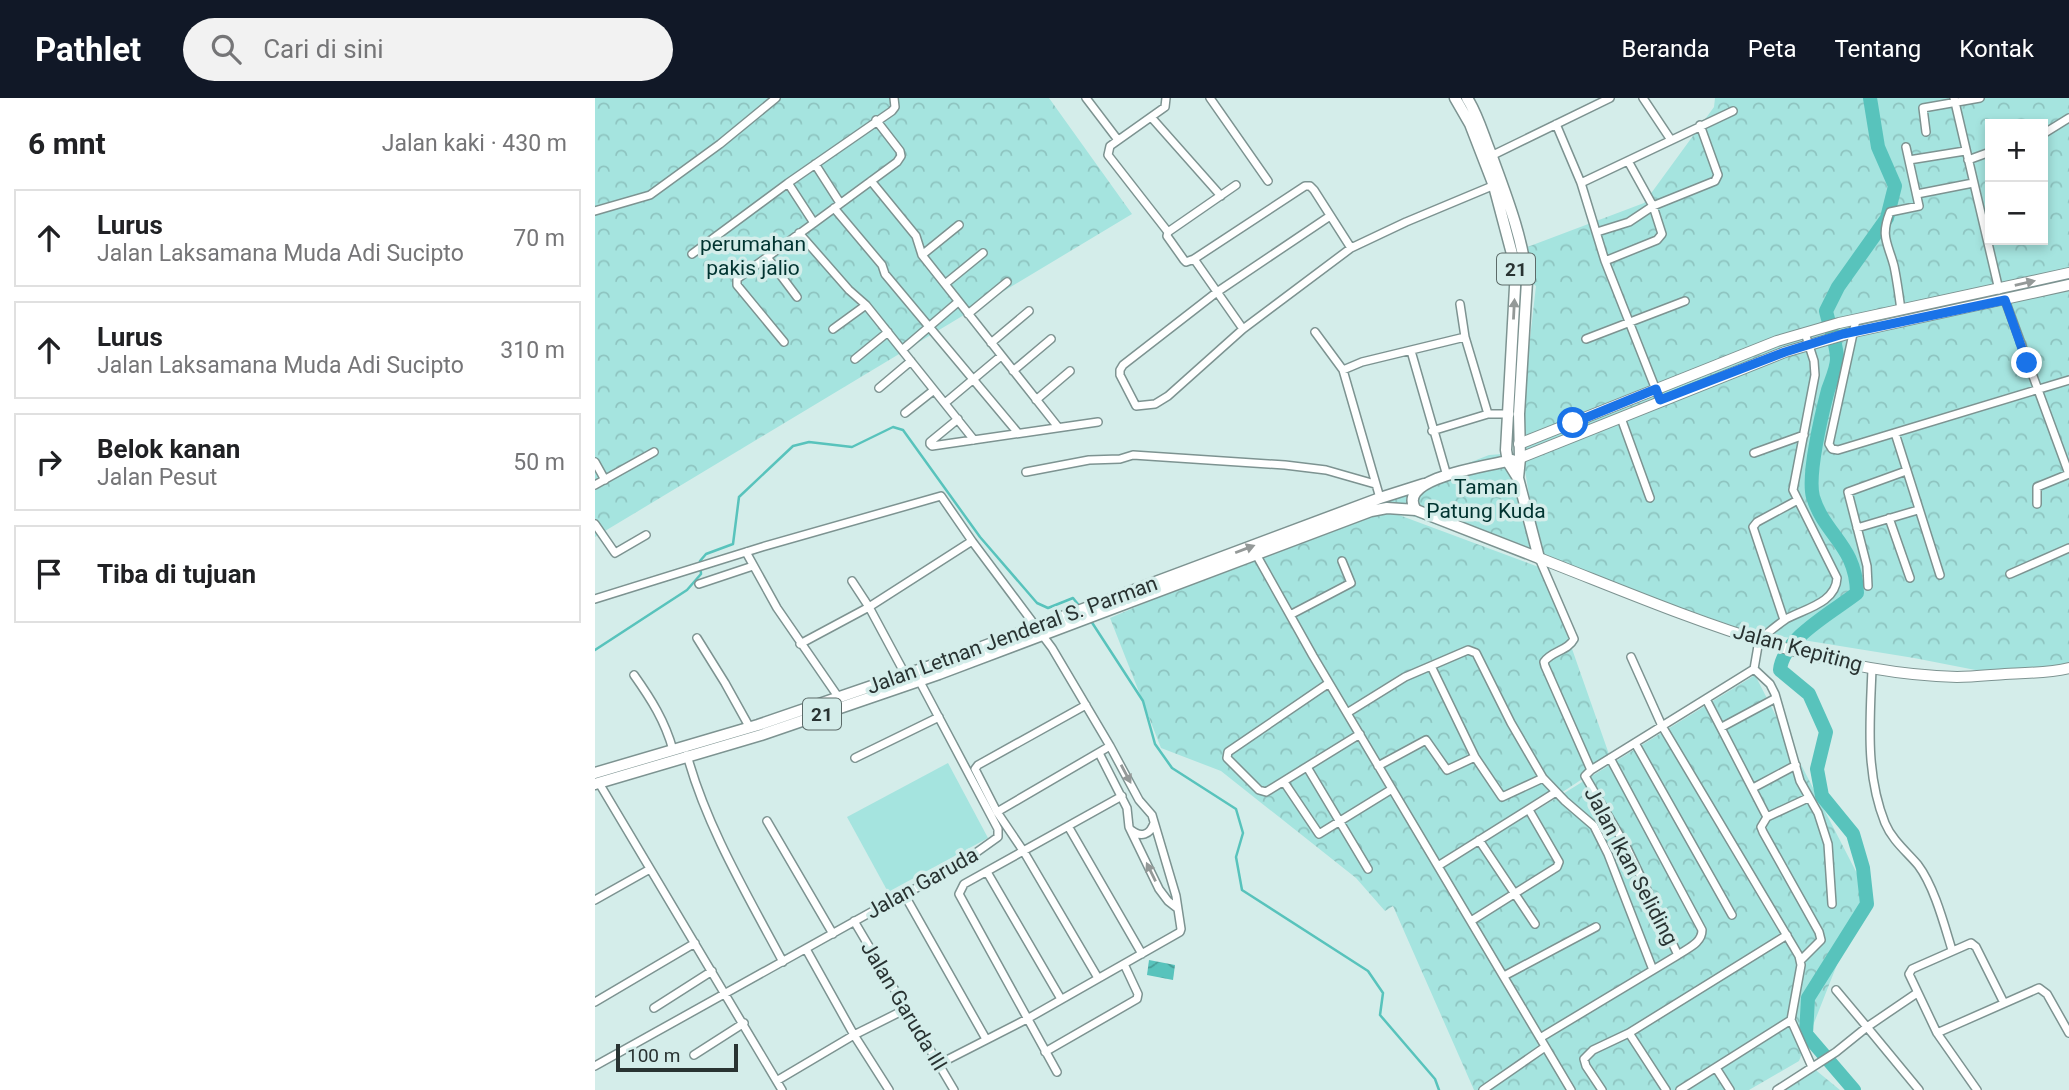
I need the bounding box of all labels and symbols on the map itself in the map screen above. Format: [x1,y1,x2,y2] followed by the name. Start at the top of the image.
[700,232,806,280] park label: perumahan pakis jalio
[1497,253,1535,284] road number: 21
[2014,278,2036,289] one-way arrow
[1509,298,1520,320] one-way arrow
[2011,347,2042,378] route end
[1557,407,1588,438] route start
[1426,475,1546,523] park label: Taman Patung Kuda
[1234,543,1255,554] one-way arrow
[863,571,1161,699] street label: Jalan Letnan Jenderal S. Parman
[1731,619,1865,677] street label: Jalan Kepiting
[803,698,841,730] road number: 21
[1119,765,1131,785] one-way arrow
[1579,783,1683,949] street label: Jalan Ikan Seliding
[862,842,982,924] street label: Jalan Garuda
[1145,862,1156,882] one-way arrow
[856,937,952,1075] street label: Jalan Garuda III
[616,1041,739,1073] scale bar

